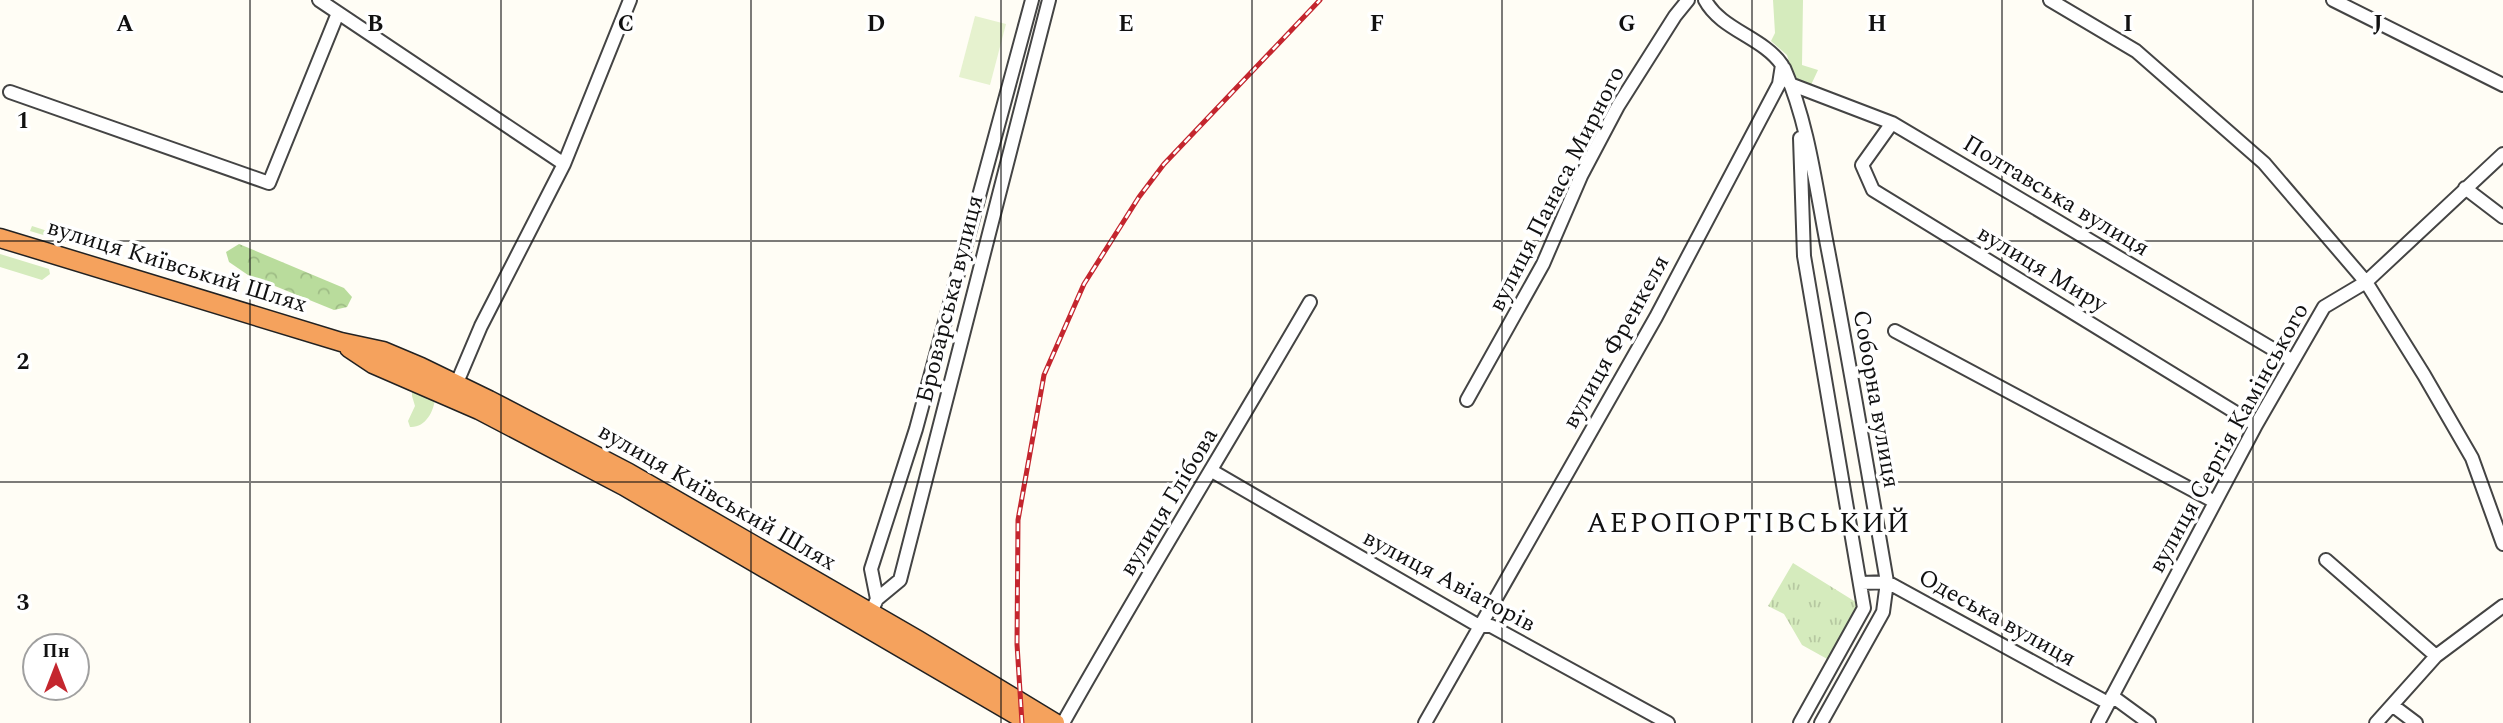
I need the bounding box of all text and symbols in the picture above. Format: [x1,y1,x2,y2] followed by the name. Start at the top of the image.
[116,7,134,42] text: A
[367,7,383,42] text: B
[618,7,634,42] text: C
[867,7,885,42] text: D
[1118,7,1134,42] text: E
[1370,7,1384,42] text: F
[1618,7,1636,42] text: G
[1867,7,1887,42] text: H
[2123,7,2133,42] text: I
[2373,7,2383,42] text: J
[1479,60,1635,318] street label: вулиця Панаса Мирного
[17,104,29,139] text: 1
[1956,126,2156,266] street label: Полтавська вулиця
[907,191,993,407] street label: Броварська вулиця
[43,209,311,323] street label: вулиця Київський Шлях
[1970,216,2115,323] street label: вулиця Миру
[1553,248,1679,436] street label: вулиця Френкеля
[2139,296,2319,580] street label: вулиця Сергія Камінського
[1843,307,1909,491] street label: Соборна вулиця
[17,345,30,380] text: 2
[591,414,843,580] street label: вулиця Київський Шлях
[1110,421,1228,583] street label: вулиця Глібова
[1587,502,1911,545] district label: АЕРОПОРТІВСЬКИЙ
[1356,520,1542,642] street label: вулиця Авіаторів
[1911,560,2083,676] street label: Одеська вулиця
[17,586,30,621] text: 3
[21,632,91,702] north arrow
[42,637,70,666] text: Пн

